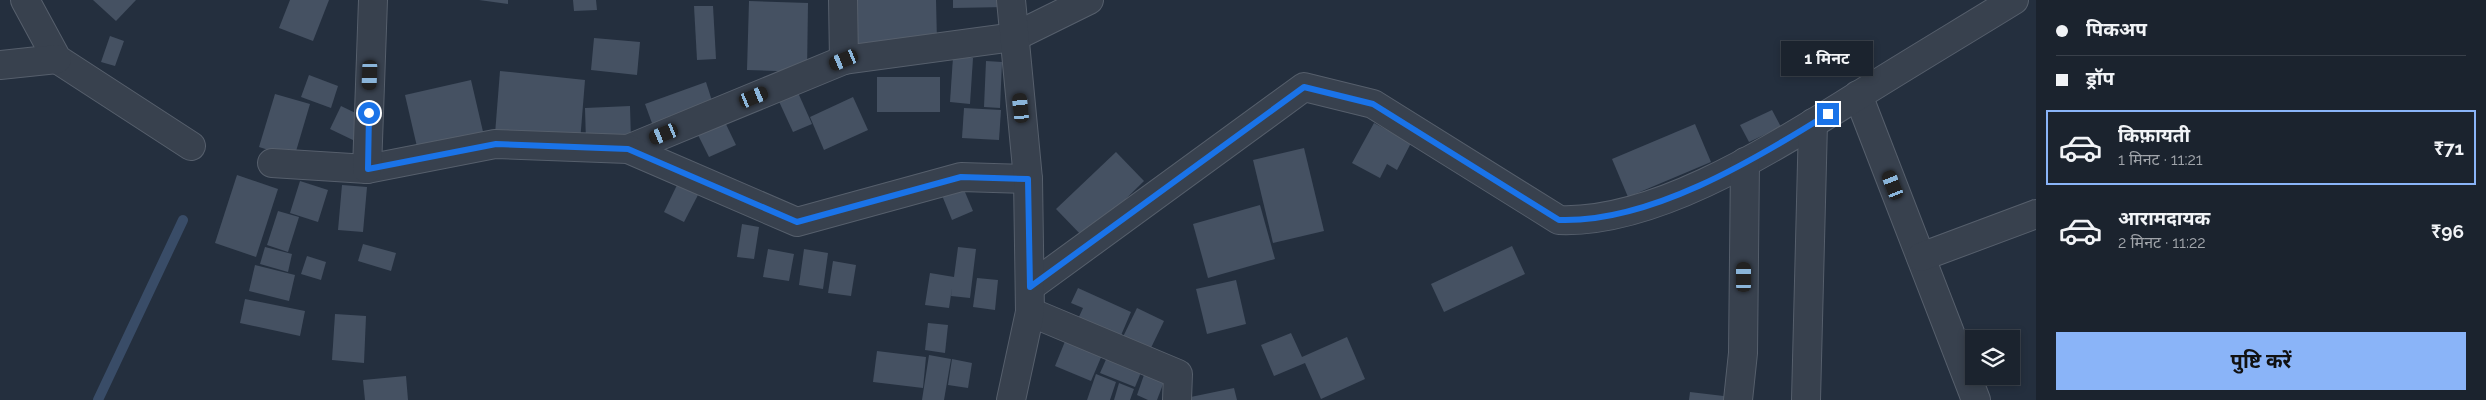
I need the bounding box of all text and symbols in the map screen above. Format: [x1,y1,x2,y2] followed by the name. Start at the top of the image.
[2086,18,2147,40] text: पिकअप
[1782,42,1874,76] callout: 1 मिनट
[827,47,860,73] car
[1804,49,1850,68] text: 1 मिनट
[361,60,378,90] car
[2086,67,2114,89] text: ड्रॉप
[737,84,770,110] car
[1011,92,1030,124] car
[358,102,380,124] route start
[1817,103,1839,125] route end
[647,121,680,147] car
[2118,124,2190,146] text: किफ़ायती
[2058,125,2103,170] icon: car
[2434,137,2464,159] text: ₹71
[2118,150,2203,169] text: 1 मिनट · 11:21
[1880,168,1905,202] car
[2118,207,2210,229] text: आरामदायक
[2058,208,2103,253] icon: car
[2431,220,2464,242] text: ₹96
[2118,233,2206,252] text: 2 मिनट · 11:22
[1736,262,1751,292] car
[1965,330,2020,385] map controls
[1965,330,2020,385] button: layers
[2056,332,2466,390] button: पुष्टि करें

